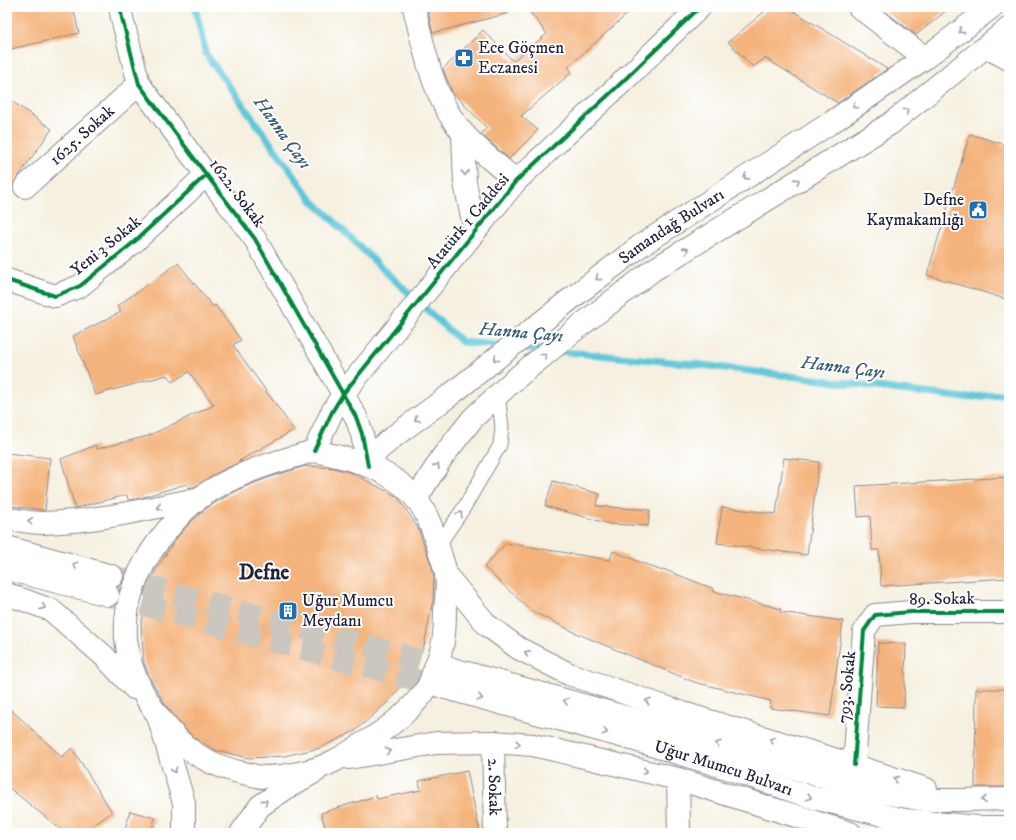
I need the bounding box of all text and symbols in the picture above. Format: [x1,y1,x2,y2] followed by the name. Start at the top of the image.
[959,26,966,33] one-way arrow
[478,37,564,79] place label: Ece Göçmen Eczanesi
[453,47,475,69] pharmacy icon: Ece Göçmen Eczanesi
[248,92,316,174] water label: Hanna Çayı
[45,100,120,170] street label: 1625. Sokak
[852,101,859,109] one-way arrow
[901,108,909,115] one-way arrow
[204,154,270,232] street label: 1622. Sokak
[422,169,514,273] street label: Atatürk 1 Caddesi
[461,170,469,176] one-way arrow
[744,172,751,179] one-way arrow
[793,179,800,186] one-way arrow
[614,184,728,269] street label: Samandağ Bulvarı
[866,189,964,231] place label: Defne Kaymakamlığı
[967,199,989,221] public building icon: Defne Kaymakamlığı
[66,210,146,281] street label: Yeni 3 Sokak
[682,247,689,254] one-way arrow
[596,274,603,281] one-way arrow
[477,318,564,348] water label: Hanna Çayı
[799,352,886,384] water label: Hanna Çayı
[540,353,547,360] one-way arrow
[494,354,501,361] one-way arrow
[414,414,421,422] one-way arrow
[432,463,440,470] one-way arrow
[156,502,162,511] one-way arrow
[455,511,463,518] one-way arrow
[27,517,33,526] one-way arrow
[239,560,290,586] district label: Defne
[72,561,79,570] one-way arrow
[909,587,976,611] street label: 89. Sokak
[302,590,393,632] place label: Uğur Mumcu Meydanı
[277,600,299,622] building icon: Uğur Mumcu Meydanı
[40,603,47,611] one-way arrow
[833,649,861,724] street label: 793. Sokak
[524,650,532,658] one-way arrow
[477,693,483,701] one-way arrow
[563,697,570,705] one-way arrow
[645,697,652,706] one-way arrow
[602,727,609,736] one-way arrow
[651,736,796,801] street label: Uğur Mumcu Bulvarı
[769,736,776,745] one-way arrow
[514,739,521,748] one-way arrow
[715,740,722,749] one-way arrow
[385,747,391,756] one-way arrow
[482,758,506,817] street label: 2. Sokak
[169,766,178,773] one-way arrow
[641,767,648,775] one-way arrow
[893,775,900,784] one-way arrow
[806,792,813,801] one-way arrow
[981,795,987,804] one-way arrow
[261,800,268,807] one-way arrow

